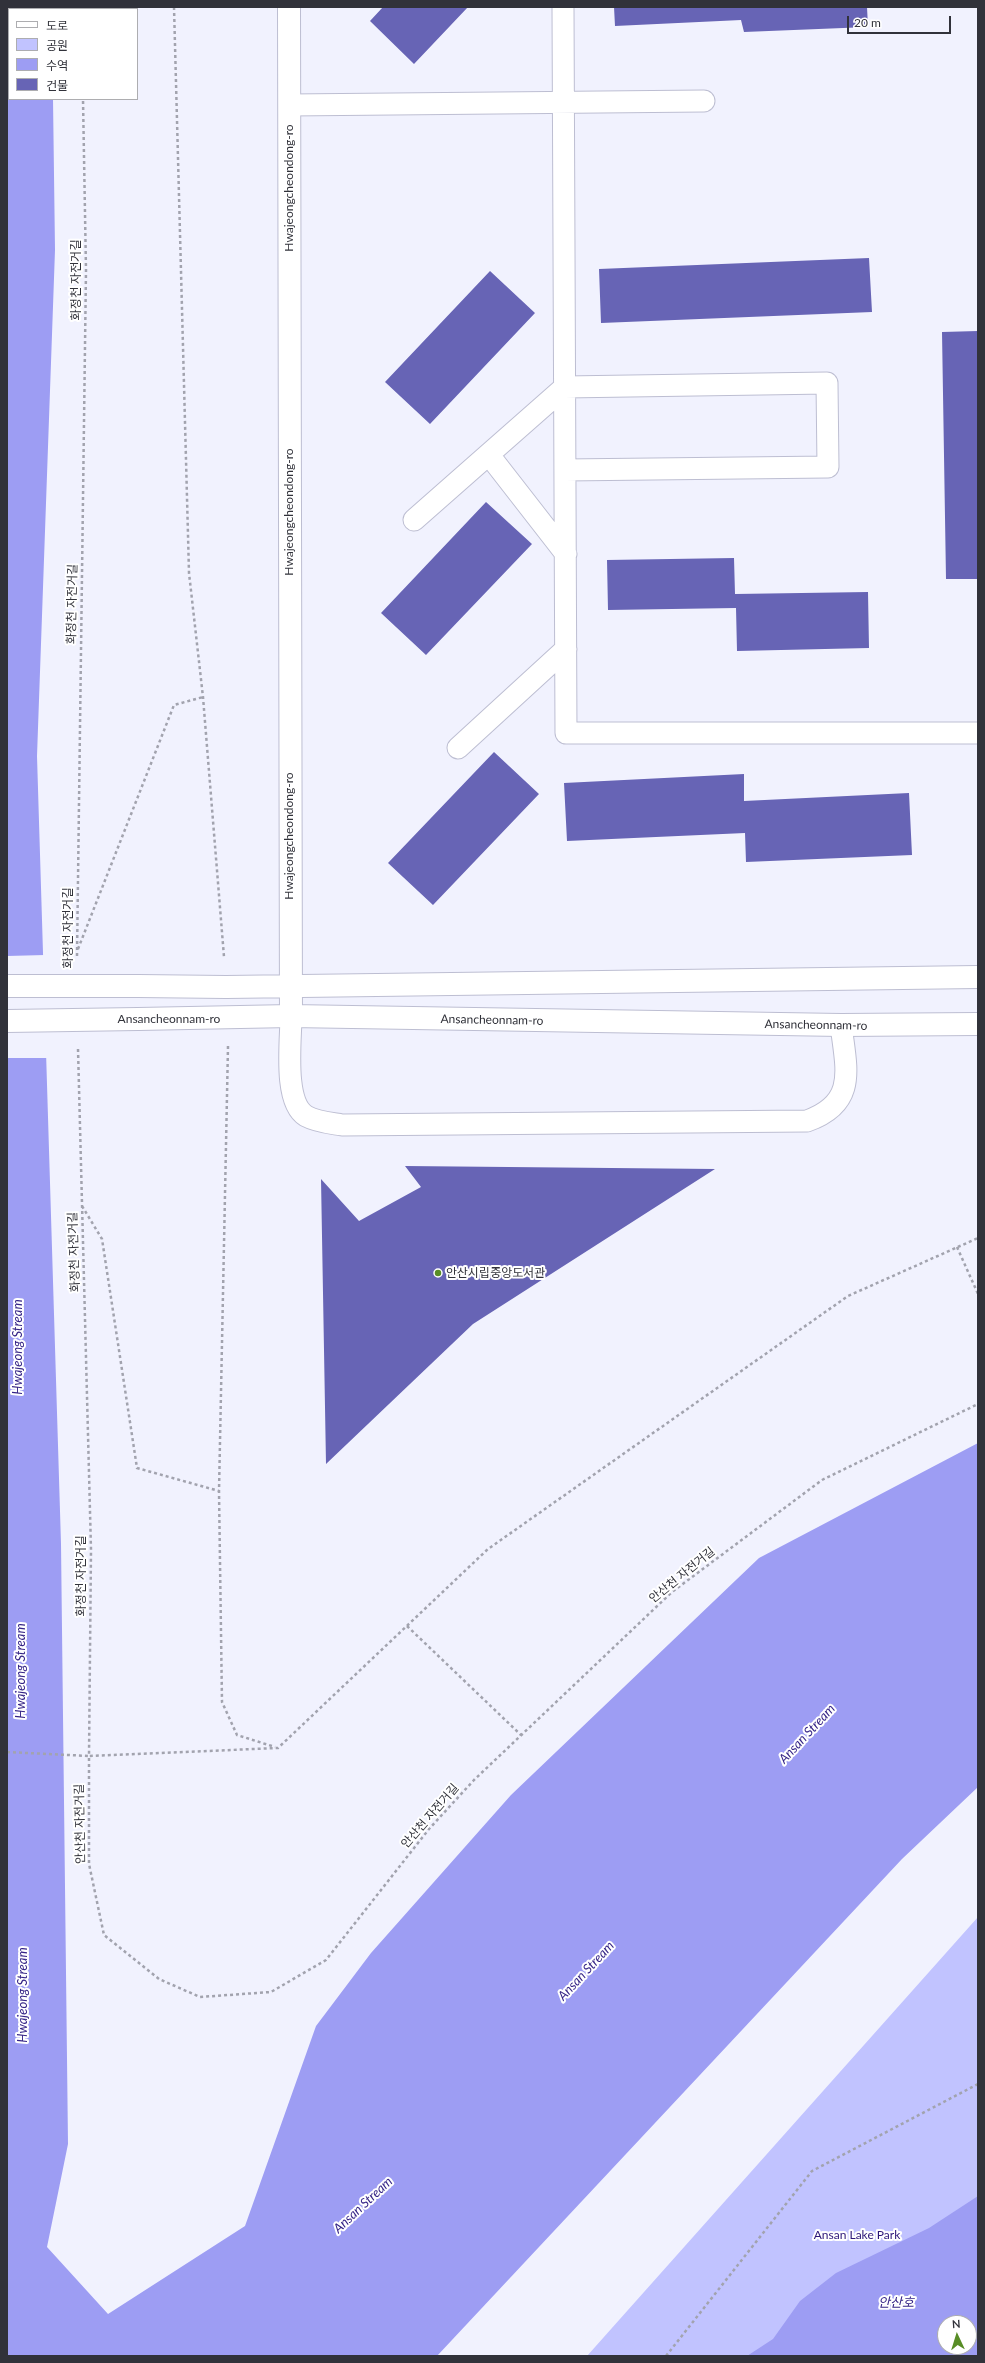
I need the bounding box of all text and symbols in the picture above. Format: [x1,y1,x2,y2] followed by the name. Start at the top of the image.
[8,8,138,100] legend
[849,8,953,34] scale bar
[854,15,881,30] text: 20 m
[46,18,68,33] text: 도로
[46,38,68,53] text: 공원
[46,58,68,73] text: 수역
[46,78,68,93] text: 건물
[282,124,296,252] street label: Hwajeongcheondong-ro
[69,240,83,320] street label: 화정천 자전거길
[282,448,296,576] street label: Hwajeongcheondong-ro
[64,564,80,644] street label: 화정천 자전거길
[282,772,296,900] street label: Hwajeongcheondong-ro
[61,888,75,968] street label: 화정천 자전거길
[118,1012,220,1026] street label: Ansancheonnam-ro
[440,1012,544,1028] street label: Ansancheonnam-ro
[764,1017,868,1033] street label: Ansancheonnam-ro
[65,1212,83,1292] street label: 화정천 자전거길
[446,1266,545,1280] place label: 안산시립중앙도서관
[433,1268,443,1278] marker: 안산시립중앙도서관
[10,1299,26,1395] water label: Hwajeong Stream
[74,1536,88,1616] street label: 화정천 자전거길
[646,1544,718,1606] street label: 안산천 자전거길
[13,1623,29,1719] water label: Hwajeong Stream
[776,1701,838,1767] water label: Ansan Stream
[398,1781,462,1851] street label: 안산천 자전거길
[72,1784,88,1864] street label: 안산천 자전거길
[555,1938,617,2004] water label: Ansan Stream
[15,1947,31,2043] water label: Hwajeong Stream
[330,2174,396,2236] water label: Ansan Stream
[814,2228,900,2242] park label: Ansan Lake Park
[878,2295,914,2311] water label: 안산호
[937,2315,977,2355] north arrow
[952,2317,961,2330] text: N

